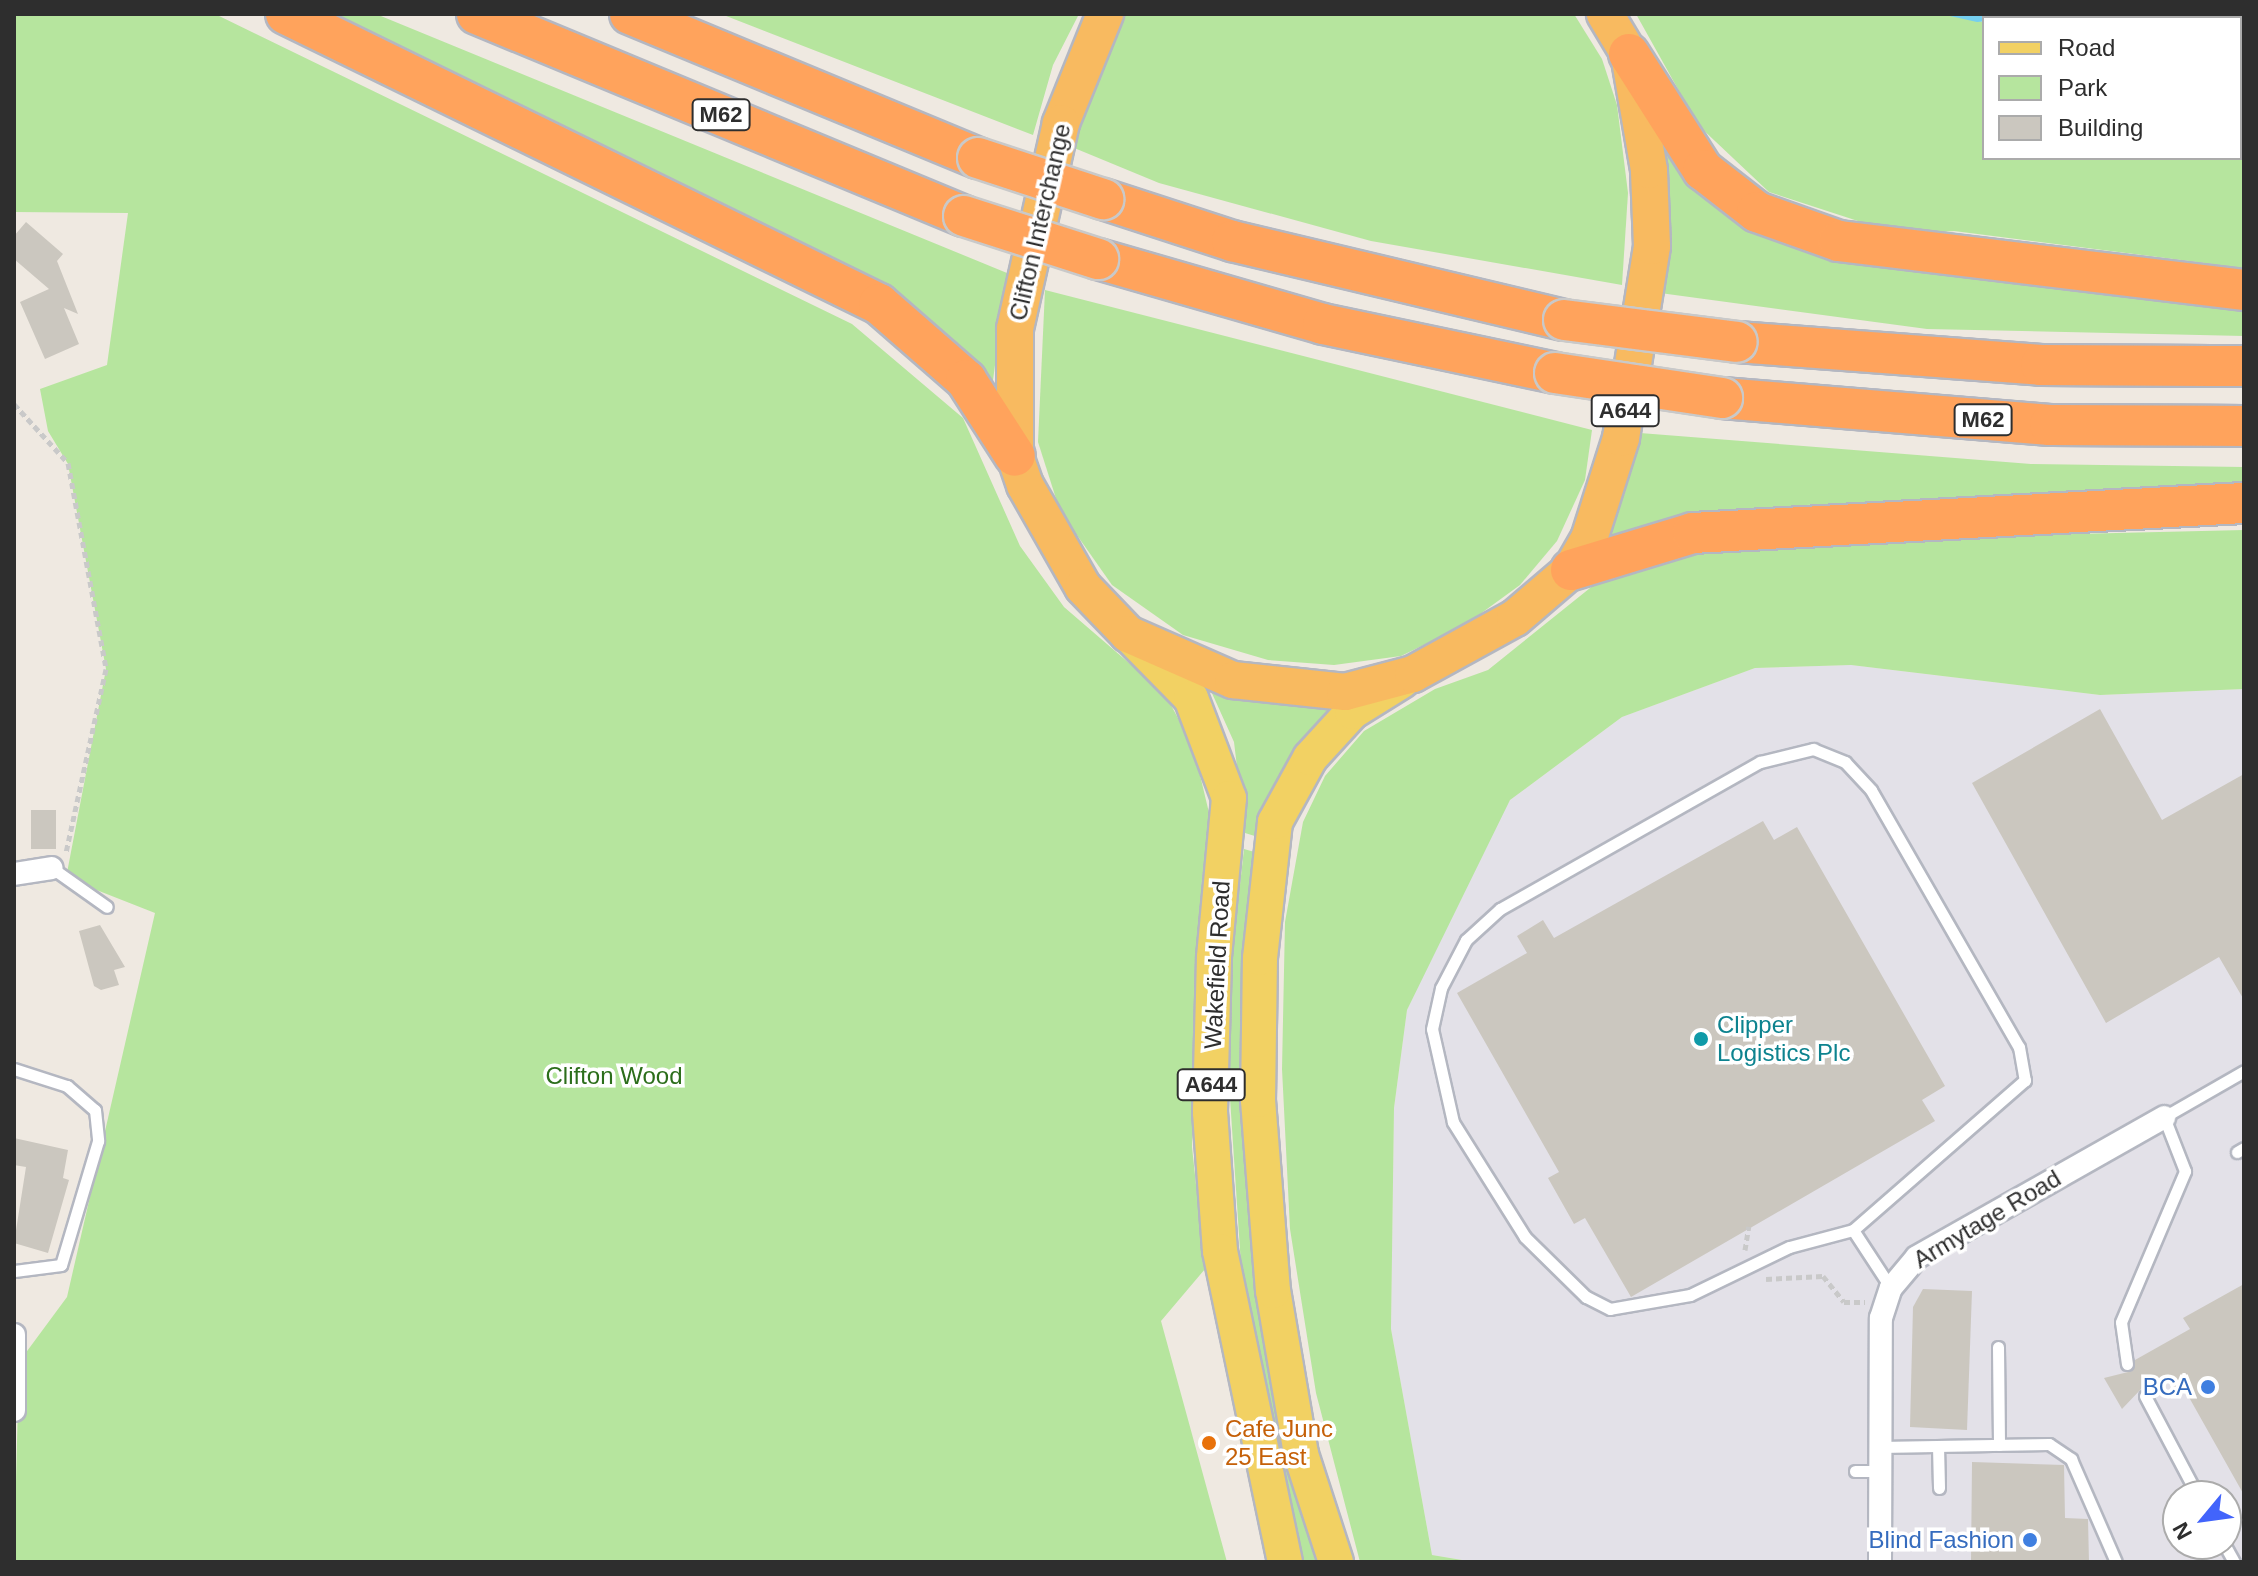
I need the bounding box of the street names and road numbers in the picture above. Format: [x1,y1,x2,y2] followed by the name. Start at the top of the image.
[691,97,751,133] road number: M62
[1003,121,1077,323] street label: Clifton Interchange
[1589,393,1661,429] road number: A644
[1953,402,2013,438] road number: M62
[1198,880,1236,1050] street label: Wakefield Road
[1175,1067,1247,1103] road number: A644
[1908,1164,2066,1274] street label: Armytage Road

